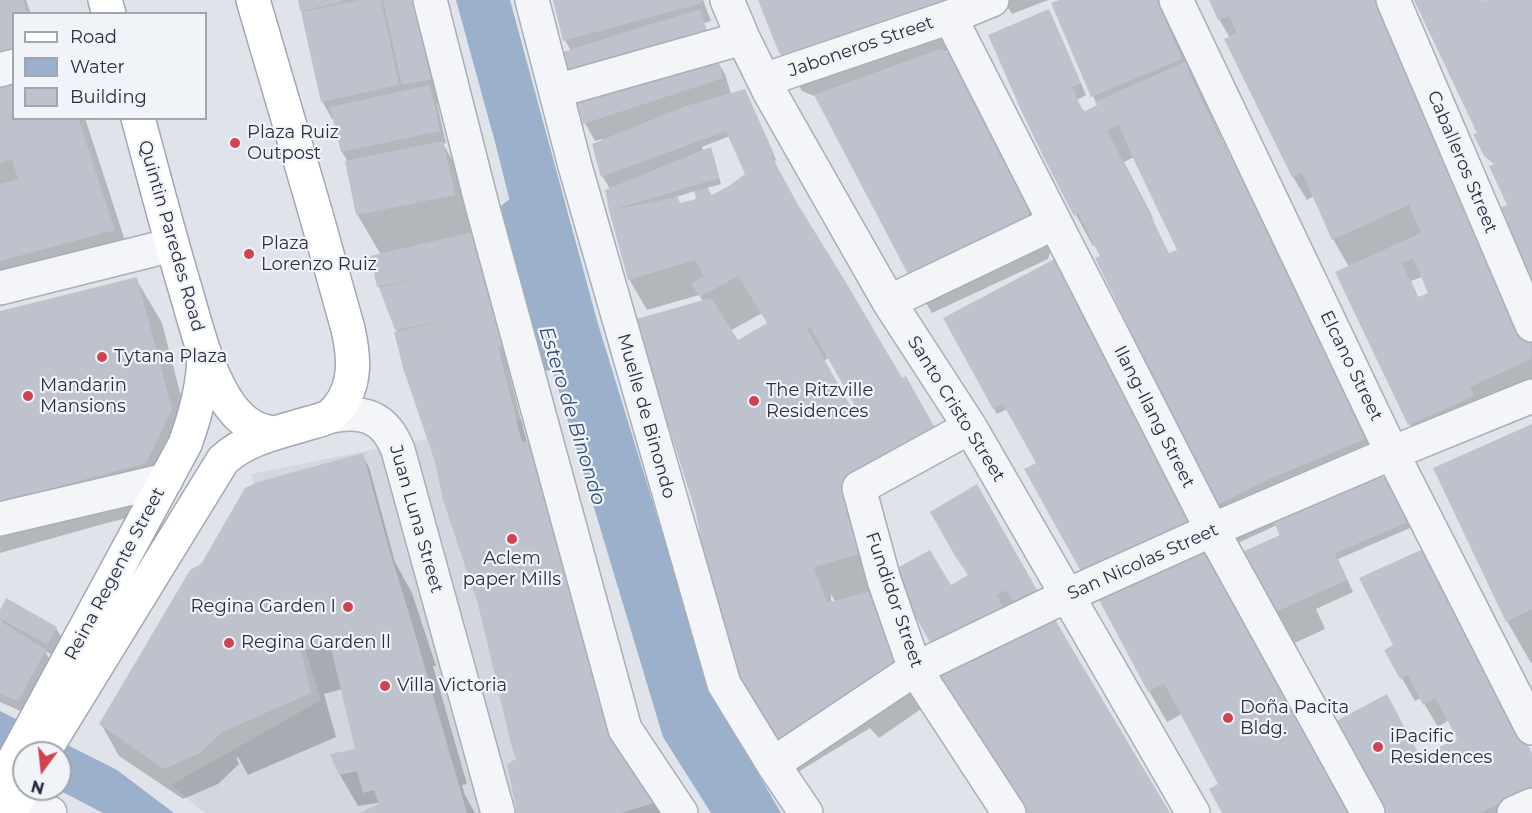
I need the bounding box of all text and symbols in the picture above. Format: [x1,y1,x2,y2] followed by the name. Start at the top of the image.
[12,12,207,120] legend
[785,12,937,82] street label: Jaboneros Street
[70,26,117,48] text: Road
[70,56,125,78] text: Water
[70,86,147,108] text: Building
[1422,87,1502,237] street label: Caballeros Street
[247,122,339,164] place label: Plaza Ruiz Outpost
[228,136,242,150] marker: Plaza Ruiz Outpost
[133,138,209,334] street label: Quintin Paredes Road
[261,233,377,276] place label: Plaza Lorenzo Ruiz
[242,247,256,261] marker: Plaza Lorenzo Ruiz
[1315,307,1387,425] street label: Elcano Street
[533,324,611,508] water label: Estero de Binondo
[612,331,680,501] street label: Muelle de Binondo
[902,332,1010,486] street label: Santo Cristo Street
[1109,342,1199,492] street label: Ilang-Ilang Street
[114,346,227,368] place label: Tytana Plaza
[95,350,109,364] marker: Tytana Plaza
[40,375,127,418] place label: Mandarin Mansions
[766,380,873,422] place label: The Ritzville Residences
[21,389,35,403] marker: Mandarin Mansions
[747,394,761,408] marker: The Ritzville Residences
[385,442,447,596] street label: Juan Luna Street
[60,484,170,664] street label: Reina Regente Street
[1064,519,1222,605] street label: San Nicolas Street
[861,529,927,671] street label: Fundidor Street
[505,532,519,546] marker: Aclem paper Mills
[463,548,561,590] place label: Aclem paper Mills
[191,596,336,618] place label: Regina Garden I
[341,600,355,614] marker: Regina Garden I
[241,632,391,654] place label: Regina Garden ll
[222,636,236,650] marker: Regina Garden ll
[397,675,507,697] place label: Villa Victoria
[378,679,392,693] marker: Villa Victoria
[1240,697,1349,740] place label: Doña Pacita Bldg.
[1221,711,1235,725] marker: Doña Pacita Bldg.
[1390,726,1492,768] place label: iPacific Residences
[1371,740,1385,754] marker: iPacific Residences
[12,741,72,801] north arrow
[29,776,46,798] text: N

